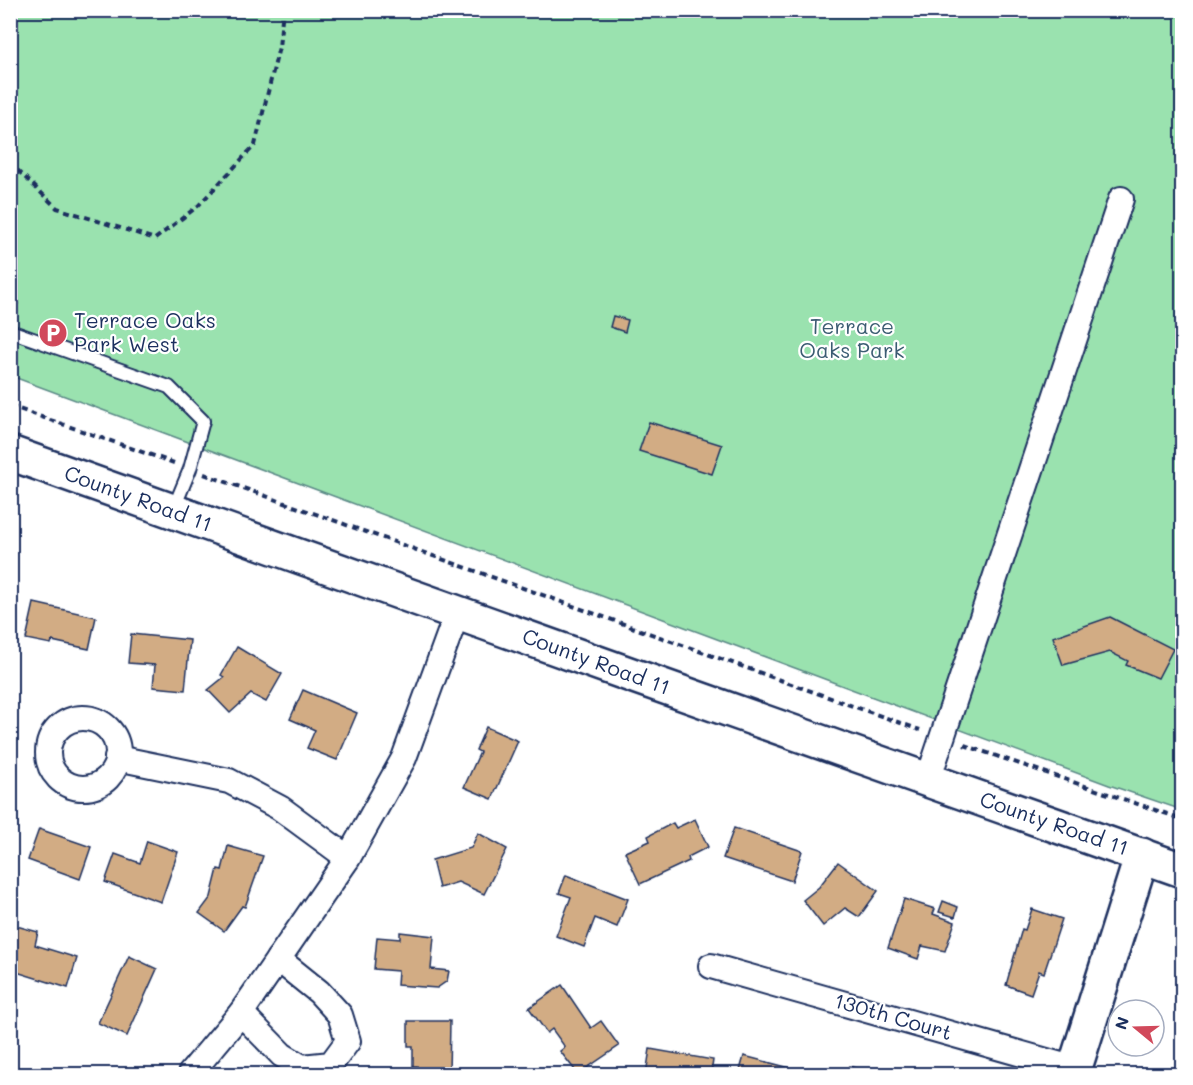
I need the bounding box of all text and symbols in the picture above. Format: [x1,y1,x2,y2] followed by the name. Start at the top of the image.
[74,306,216,357] place label: Terrace Oaks Park West
[799,312,905,363] park label: Terrace Oaks Park
[37,317,69,349] parking icon: Terrace Oaks Park West
[61,458,216,537] street label: County Road 11
[519,621,674,700] street label: County Road 11
[977,785,1132,861] street label: County Road 11
[831,986,955,1045] street label: 130th Court
[1106,998,1166,1058] north arrow
[1109,1014,1133,1032] text: N

